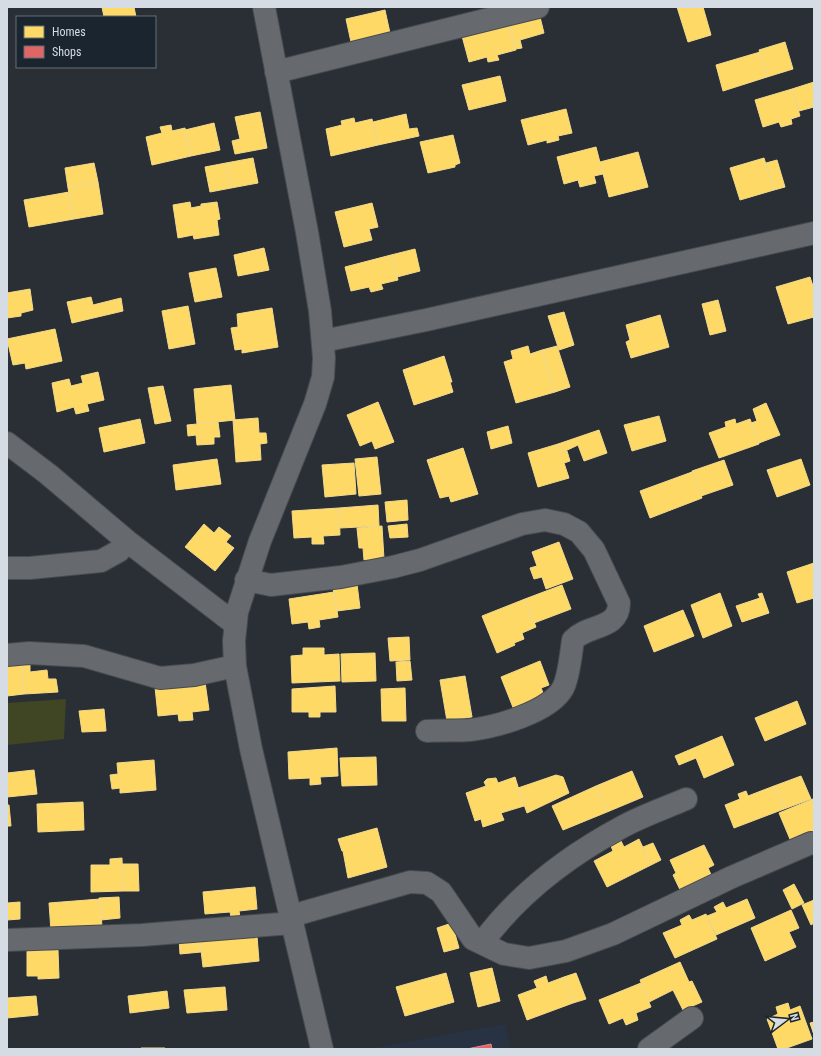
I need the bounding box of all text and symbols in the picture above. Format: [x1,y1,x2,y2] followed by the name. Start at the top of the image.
[16,16,156,68] legend
[52,25,86,39] text: Homes
[52,45,81,59] text: Shops
[765,1000,805,1040] north arrow
[787,1012,801,1023] text: N

